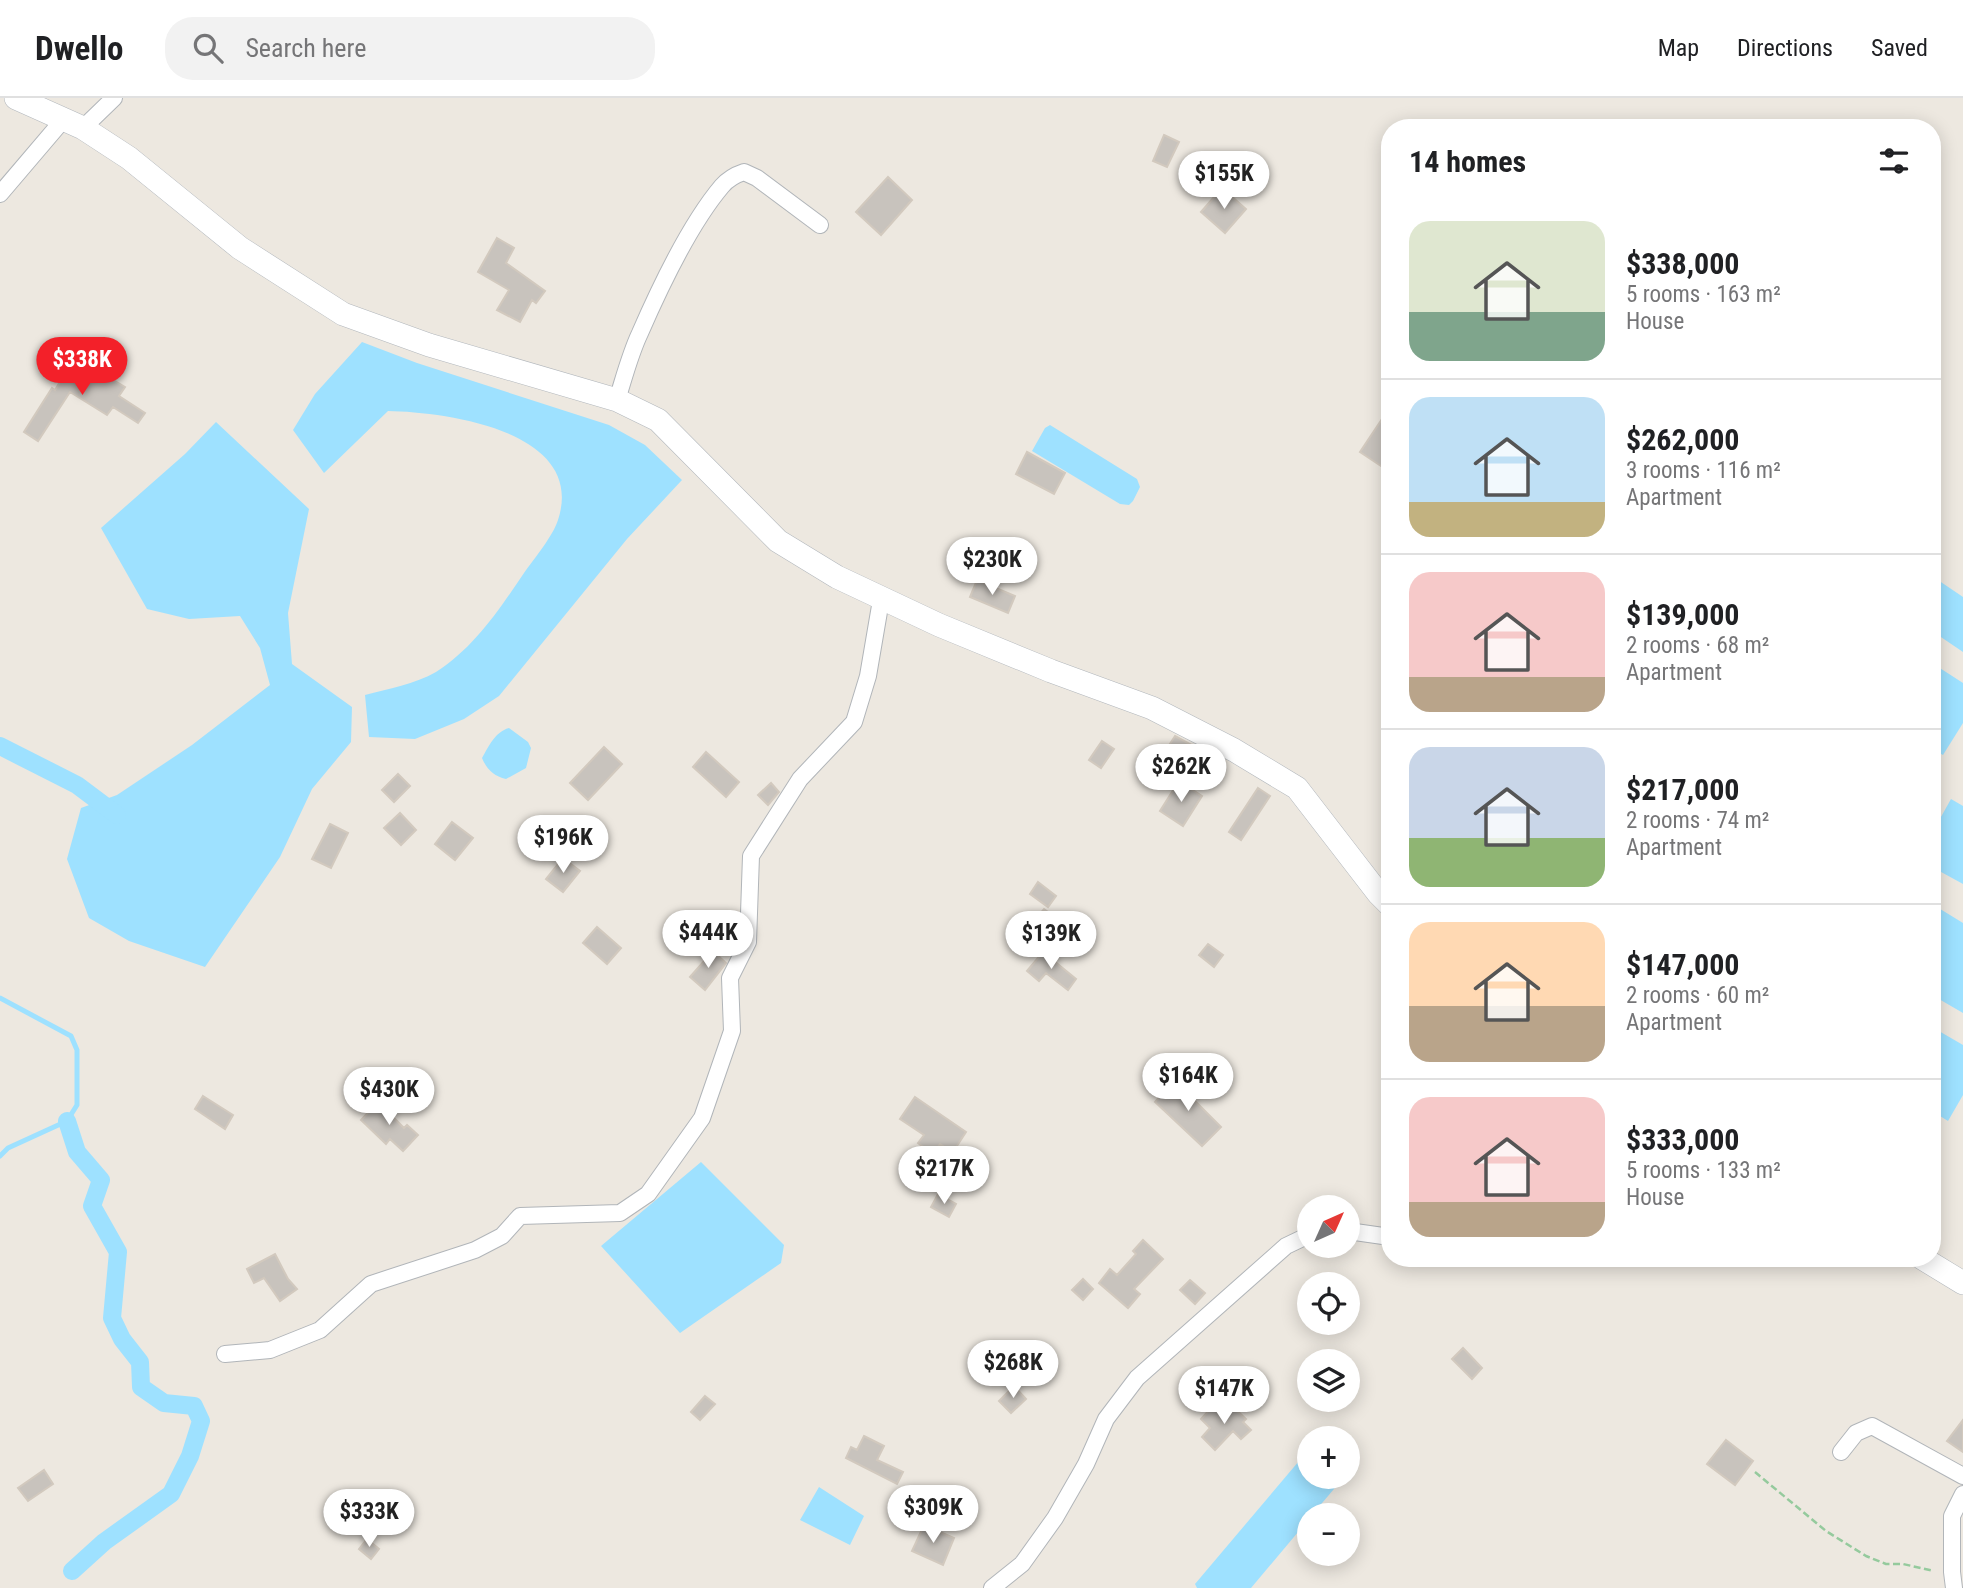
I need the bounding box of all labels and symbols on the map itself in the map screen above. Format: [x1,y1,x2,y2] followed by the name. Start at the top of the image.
[1175,152,1273,211] pin: $155K
[33,338,131,397] pin: $338K
[943,538,1041,597] pin: $230K
[1132,744,1230,804] pin: $262K
[514,816,612,875] pin: $196K
[659,910,757,970] pin: $444K
[1002,912,1100,971] pin: $139K
[1139,1054,1237,1113] pin: $164K
[340,1068,438,1127] pin: $430K
[895,1146,993,1206] pin: $217K
[1297,1195,1360,1258] north arrow
[964,1340,1062,1400] pin: $268K
[1175,1366,1273,1426] pin: $147K
[884,1486,982,1545] pin: $309K
[320,1490,418,1549] pin: $333K

